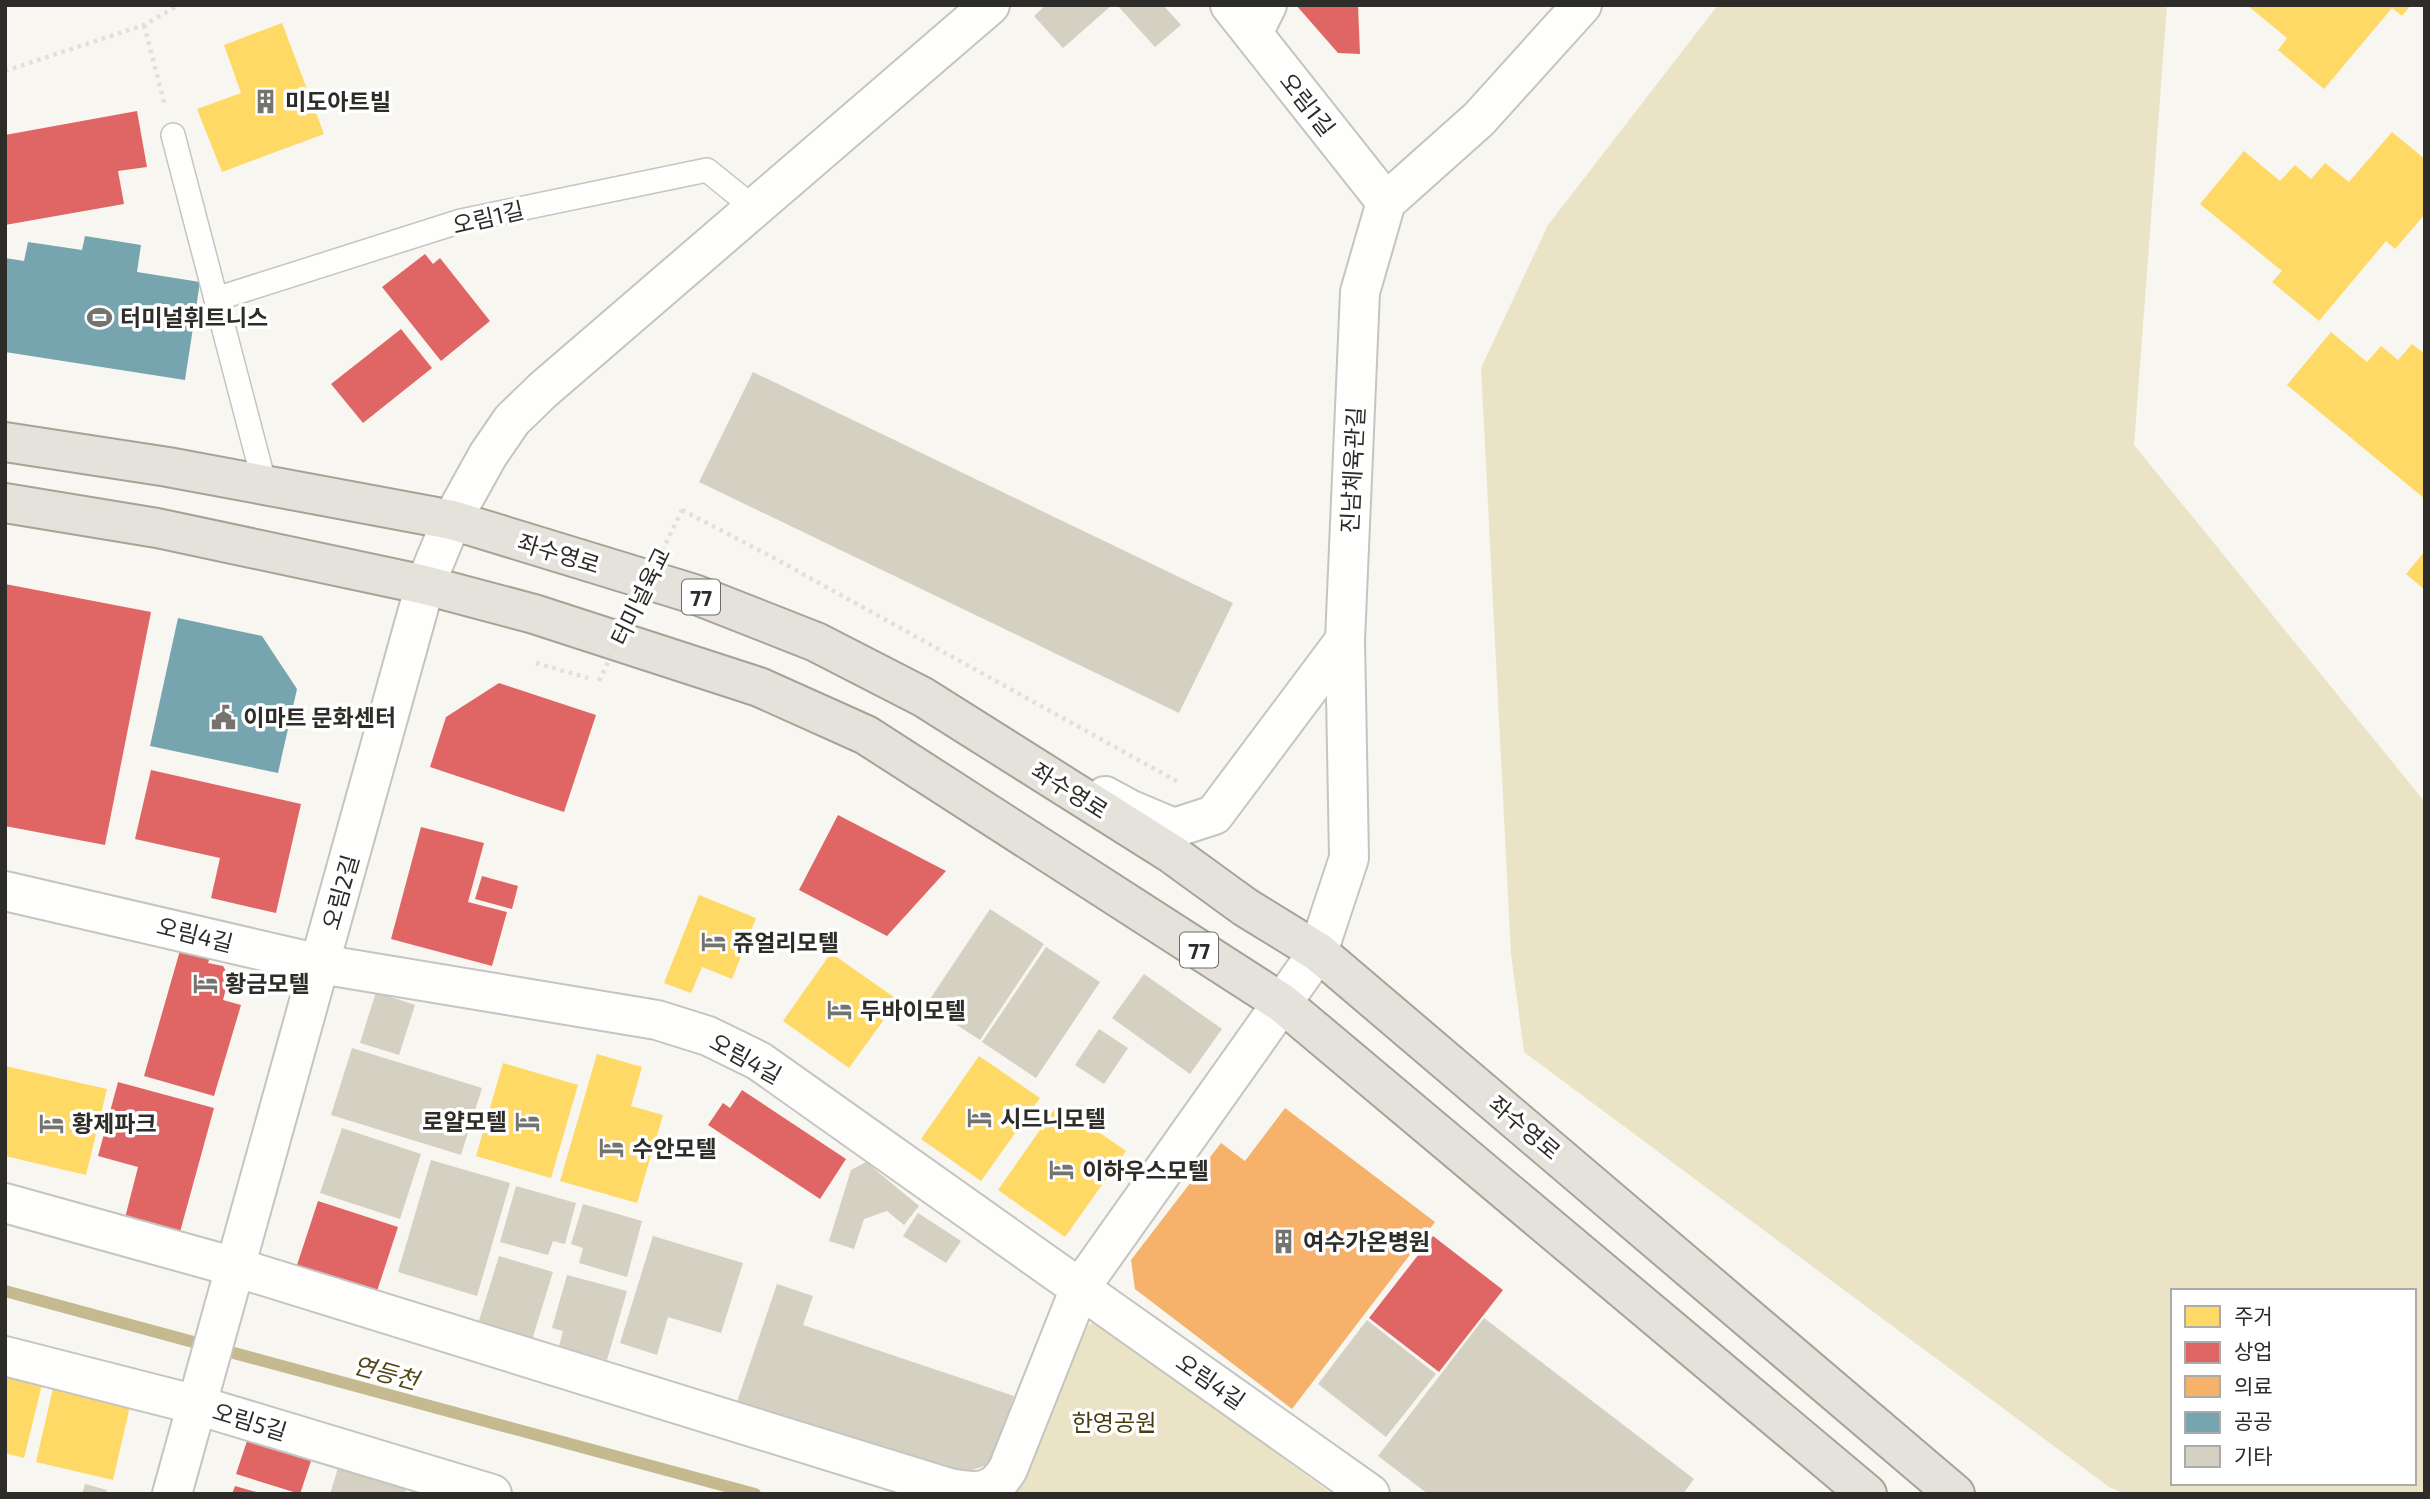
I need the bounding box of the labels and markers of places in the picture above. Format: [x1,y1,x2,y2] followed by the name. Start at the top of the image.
[251,87,279,115] building icon: 미도아트빌
[285,87,391,115] place label: 미도아트빌
[86,303,114,331] sports icon: 터미널휘트니스
[120,303,268,331] place label: 터미널휘트니스
[209,703,237,731] public building icon: 이마트 문화센터
[243,703,396,731] place label: 이마트 문화센터
[699,928,727,956] hotel icon: 쥬얼리모텔
[733,928,839,956] place label: 쥬얼리모텔
[191,969,219,997] hotel icon: 황금모텔
[225,969,310,997] place label: 황금모텔
[826,996,854,1024] hotel icon: 두바이모텔
[860,996,966,1024] place label: 두바이모텔
[966,1104,994,1132] hotel icon: 시드니모텔
[1000,1104,1106,1132] place label: 시드니모텔
[422,1107,507,1135] place label: 로얄모텔
[513,1107,541,1135] hotel icon: 로얄모텔
[38,1109,66,1137] hotel icon: 황제파크
[72,1109,157,1137] place label: 황제파크
[598,1134,626,1162] hotel icon: 수안모텔
[632,1134,717,1162] place label: 수안모텔
[1048,1156,1076,1184] hotel icon: 이하우스모텔
[1082,1156,1209,1184] place label: 이하우스모텔
[1269,1227,1297,1255] building icon: 여수가온병원
[1303,1227,1430,1255] place label: 여수가온병원

